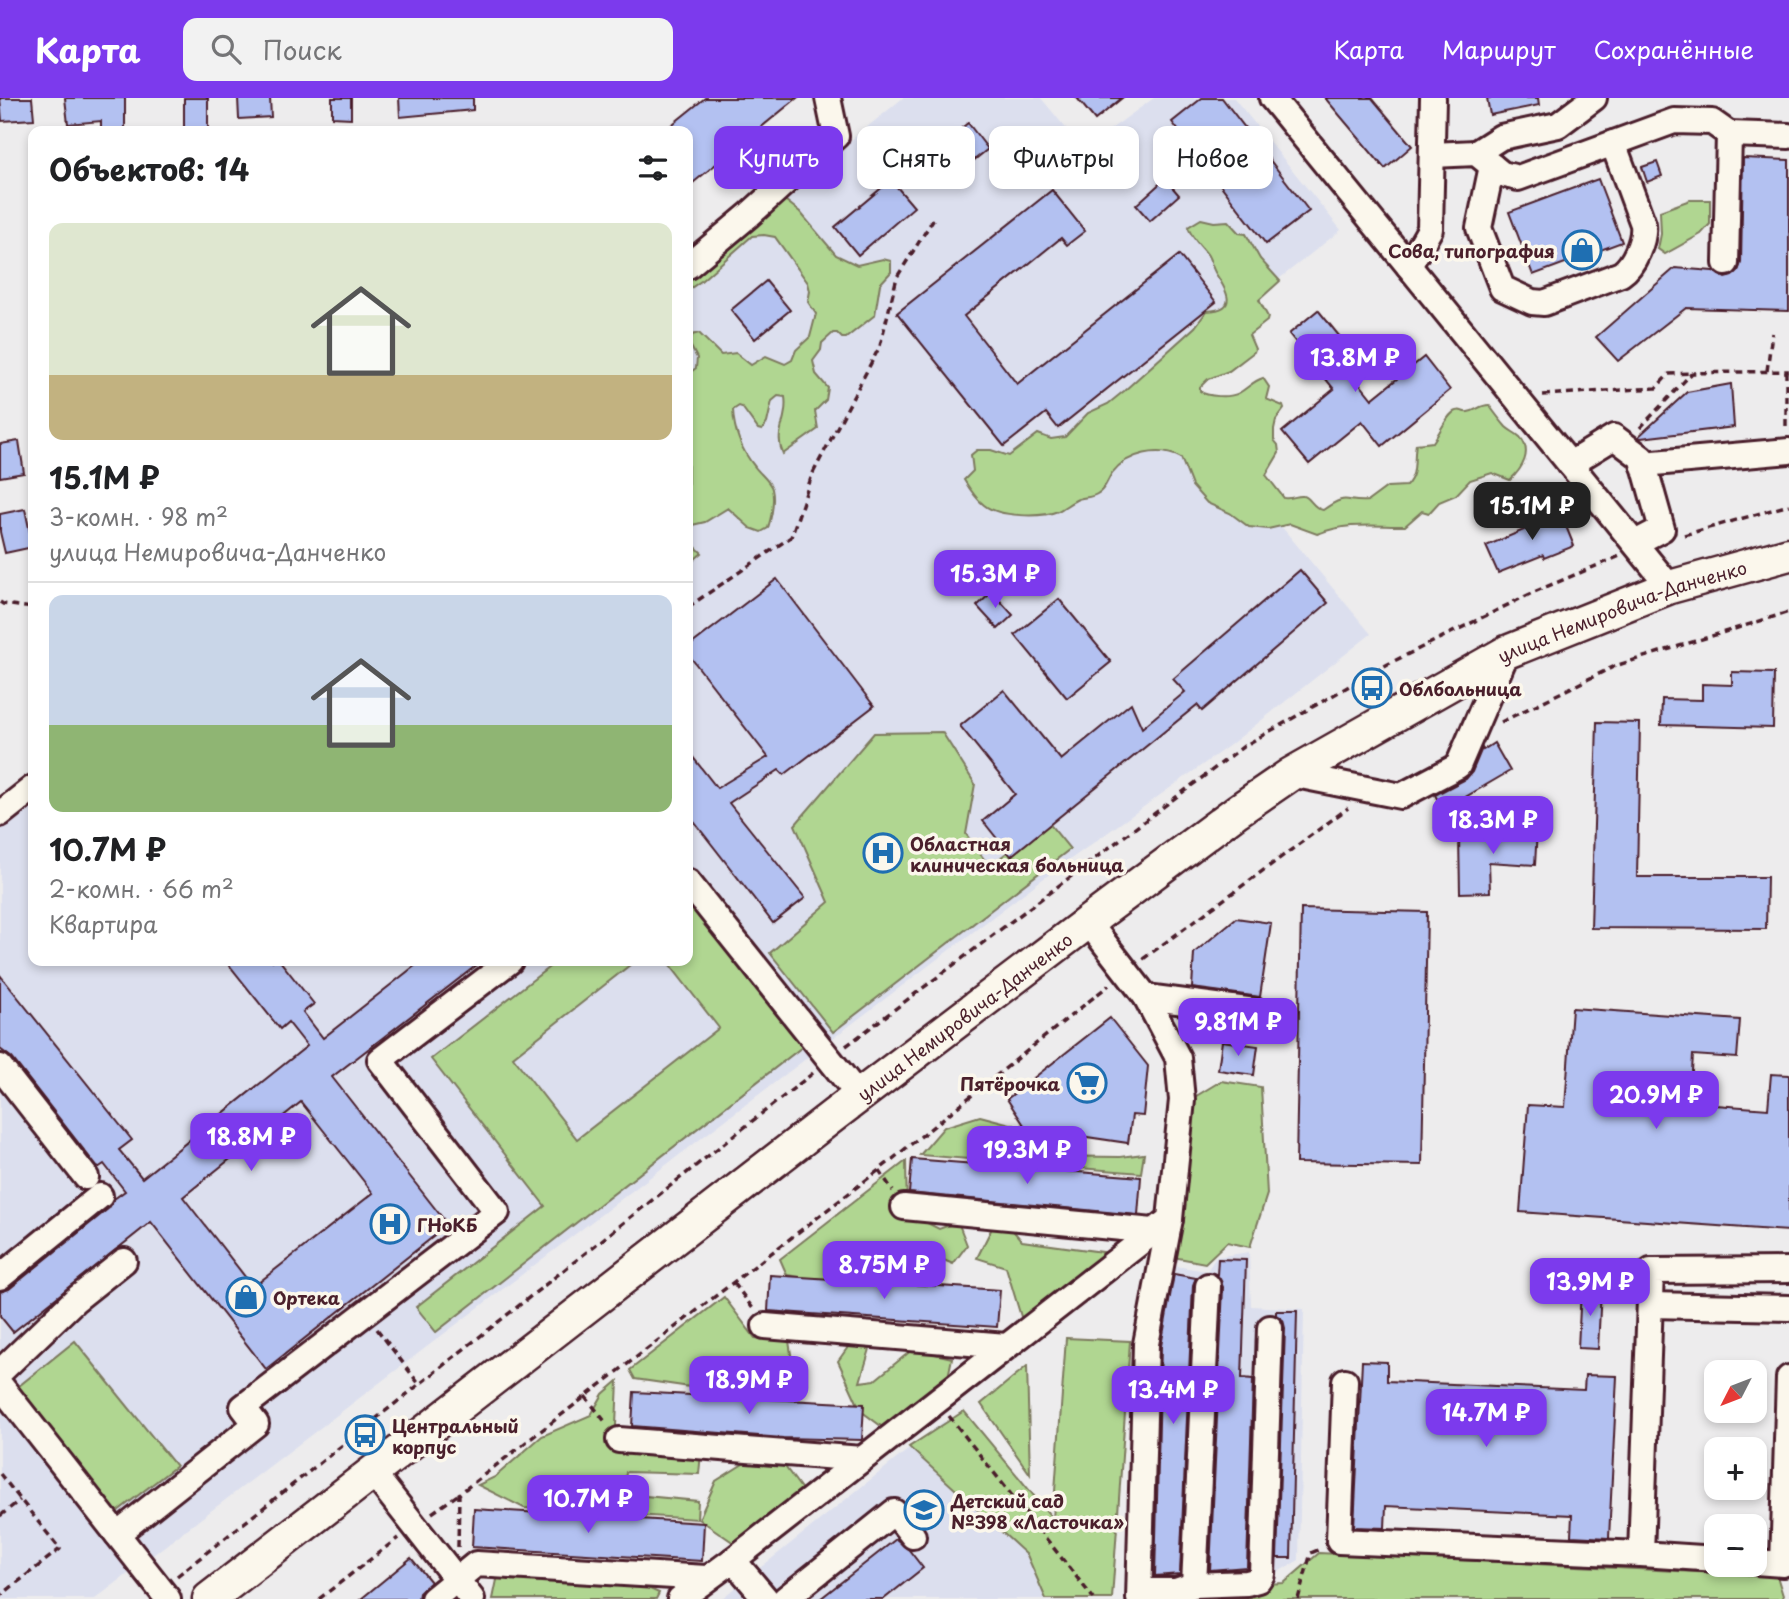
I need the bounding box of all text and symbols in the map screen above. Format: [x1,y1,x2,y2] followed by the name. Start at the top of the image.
[183,18,673,81] search box
[35,24,141,74] text: Карта
[207,30,245,68] icon: search
[263,30,342,69] text: Поиск
[1333,31,1404,67] text: Карта
[1442,31,1556,67] text: Маршрут
[1594,31,1754,67] text: Сохранённые
[714,126,843,189] chip: Купить
[857,126,975,189] chip: Снять
[989,126,1139,189] chip: Фильтры
[1153,126,1273,189] chip: Новое
[49,146,249,191] text: Объектов: 14
[634,149,672,187] icon: filters
[1561,229,1603,271] shop icon: Сова, типография
[1388,237,1555,264] place label: Сова, типография
[298,268,424,394] icon: home
[1290,334,1420,394] pin: 13.8M ₽
[1310,339,1400,374] text: 13.8M ₽
[49,454,160,499] text: 15.1M ₽
[1467,482,1597,542] pin: 15.1M ₽
[1490,487,1574,522] text: 15.1M ₽
[49,499,228,534] text: 3-комн. · 98 m²
[49,534,386,569] text: улица Немировича-Данченко
[930,550,1060,610] pin: 15.3M ₽
[1492,553,1750,669] street label: улица Немировича-Данченко
[950,555,1040,590] text: 15.3M ₽
[298,640,424,766] icon: home
[1351,667,1393,709] bus stop icon: Облбольница
[1399,675,1522,702] place label: Облбольница
[1428,796,1558,856] pin: 18.3M ₽
[1448,801,1538,836] text: 18.3M ₽
[49,826,166,871] text: 10.7M ₽
[910,830,1124,878] place label: Областная клиническая больница
[862,832,904,874] hospital icon: Областная клиническая больница
[49,871,234,906] text: 2-комн. · 66 m²
[49,906,157,941] text: Квартира
[851,925,1078,1107] street label: улица Немировича-Данченко
[1173,998,1303,1058] pin: 9.81M ₽
[1194,1003,1282,1038] text: 9.81M ₽
[1066,1062,1108,1104] supermarket icon: Пятёрочка
[960,1070,1060,1097] place label: Пятёрочка
[1591,1072,1721,1131] pin: 20.9M ₽
[1609,1076,1703,1111] text: 20.9M ₽
[186,1114,316,1173] pin: 18.8M ₽
[206,1118,296,1153] text: 18.8M ₽
[962,1126,1092,1186] pin: 19.3M ₽
[983,1131,1071,1166] text: 19.3M ₽
[369,1203,411,1245] hospital icon: ГНоКБ
[417,1211,478,1238] place label: ГНоКБ
[819,1242,949,1301] pin: 8.75M ₽
[839,1246,929,1281] text: 8.75M ₽
[1525,1258,1655,1318] pin: 13.9M ₽
[1546,1263,1634,1298] text: 13.9M ₽
[225,1276,267,1318] shop icon: Ортека
[273,1284,340,1311] place label: Ортека
[684,1356,814,1416] pin: 18.9M ₽
[1704,1360,1768,1423] north arrow
[1704,1360,1767,1577] map controls
[705,1361,793,1396] text: 18.9M ₽
[1108,1366,1238,1426] pin: 13.4M ₽
[1128,1371,1218,1406] text: 13.4M ₽
[1421,1390,1551,1449] pin: 14.7M ₽
[1442,1394,1530,1429] text: 14.7M ₽
[392,1412,519,1460] place label: Центральный корпус
[344,1414,386,1456] bus stop icon: Центральный корпус
[1704,1437,1767,1500] button: +
[523,1476,653,1535] pin: 10.7M ₽
[543,1480,633,1515] text: 10.7M ₽
[950,1487,1124,1535] place label: Детский сад №398 «Ласточка»
[903,1489,945,1531] school or university icon: Детский сад №398 «Ласточка»
[1704,1514,1767,1577] button: −

